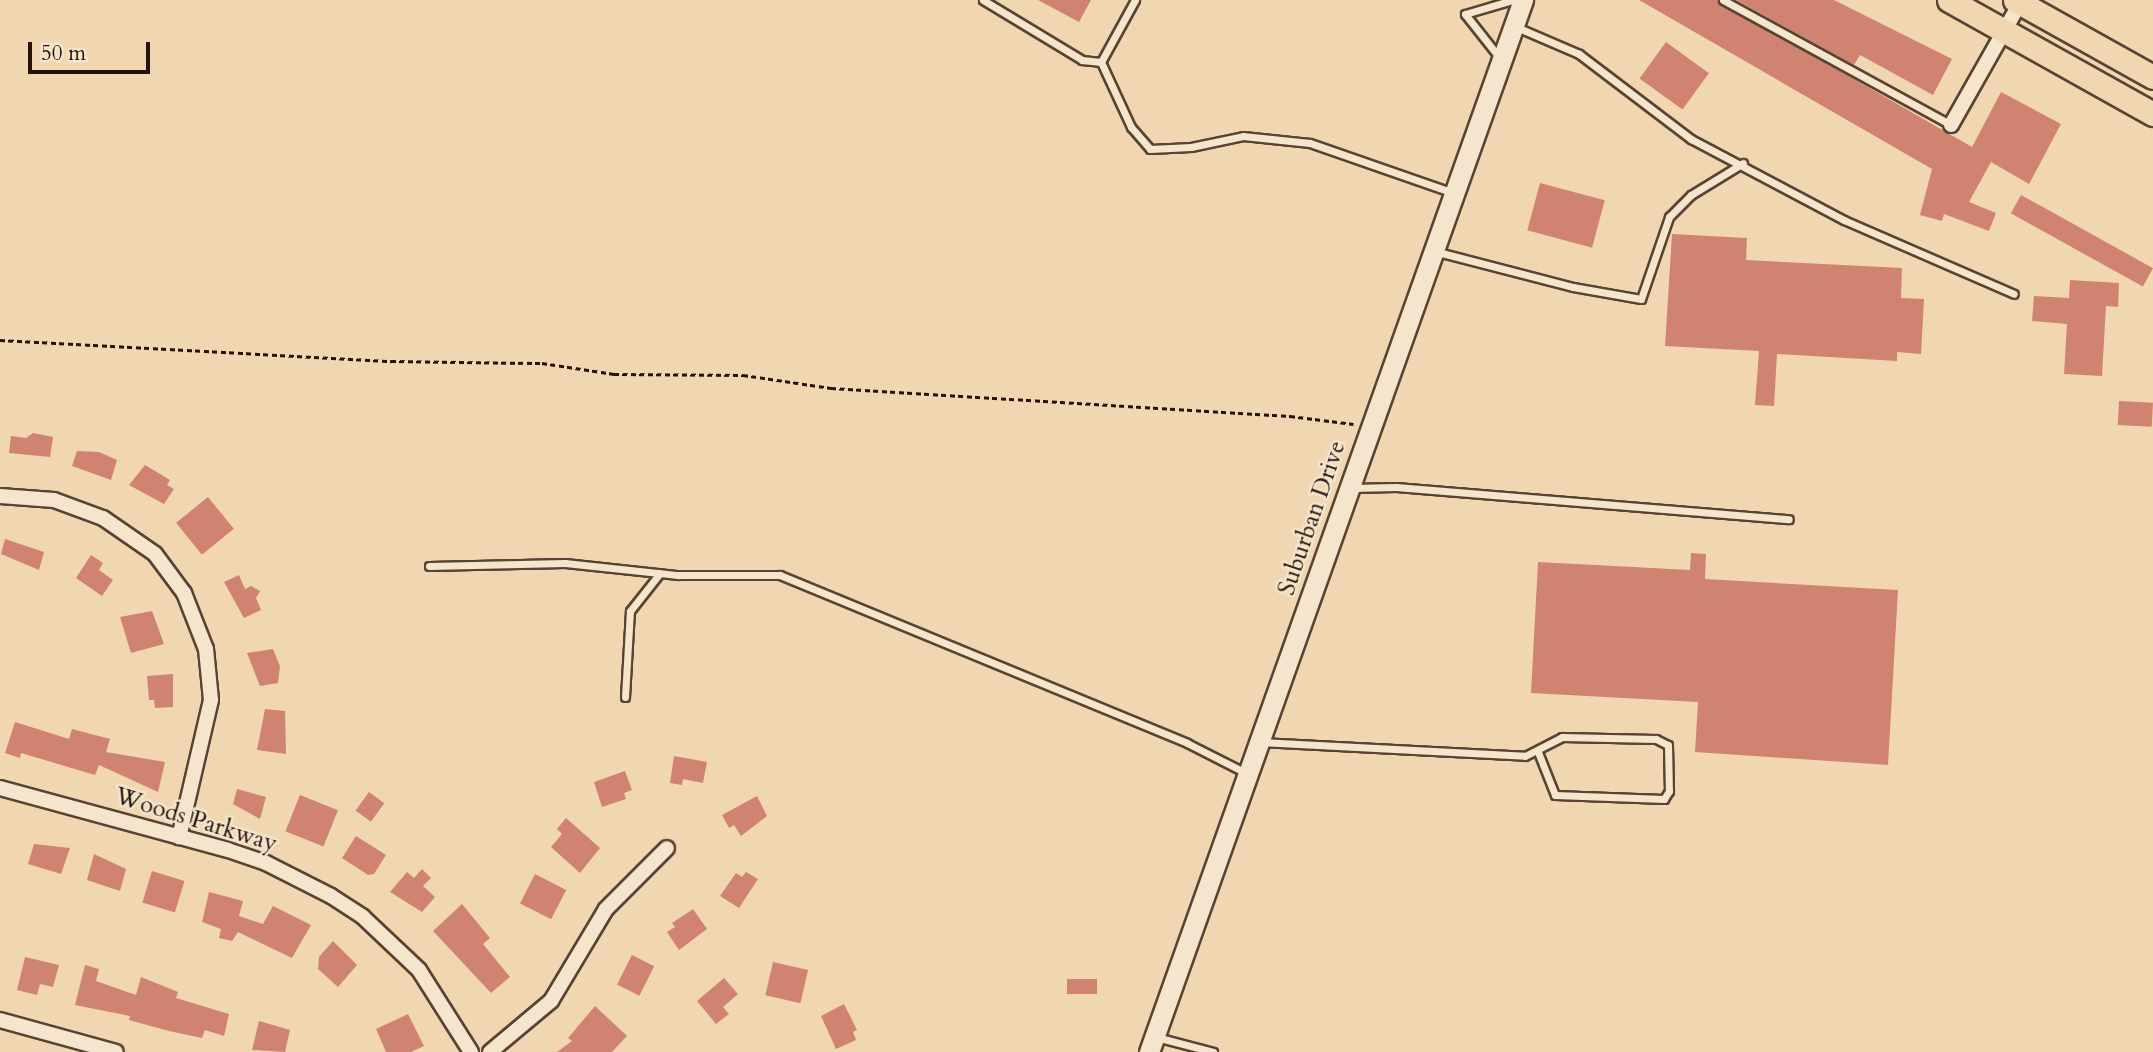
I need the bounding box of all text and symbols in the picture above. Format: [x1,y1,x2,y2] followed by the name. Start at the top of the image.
[32,28,154,72] scale bar
[41,39,86,68] text: 50 m
[1272,437,1352,599] street label: Suburban Drive
[111,782,281,858] street label: Woods Parkway

